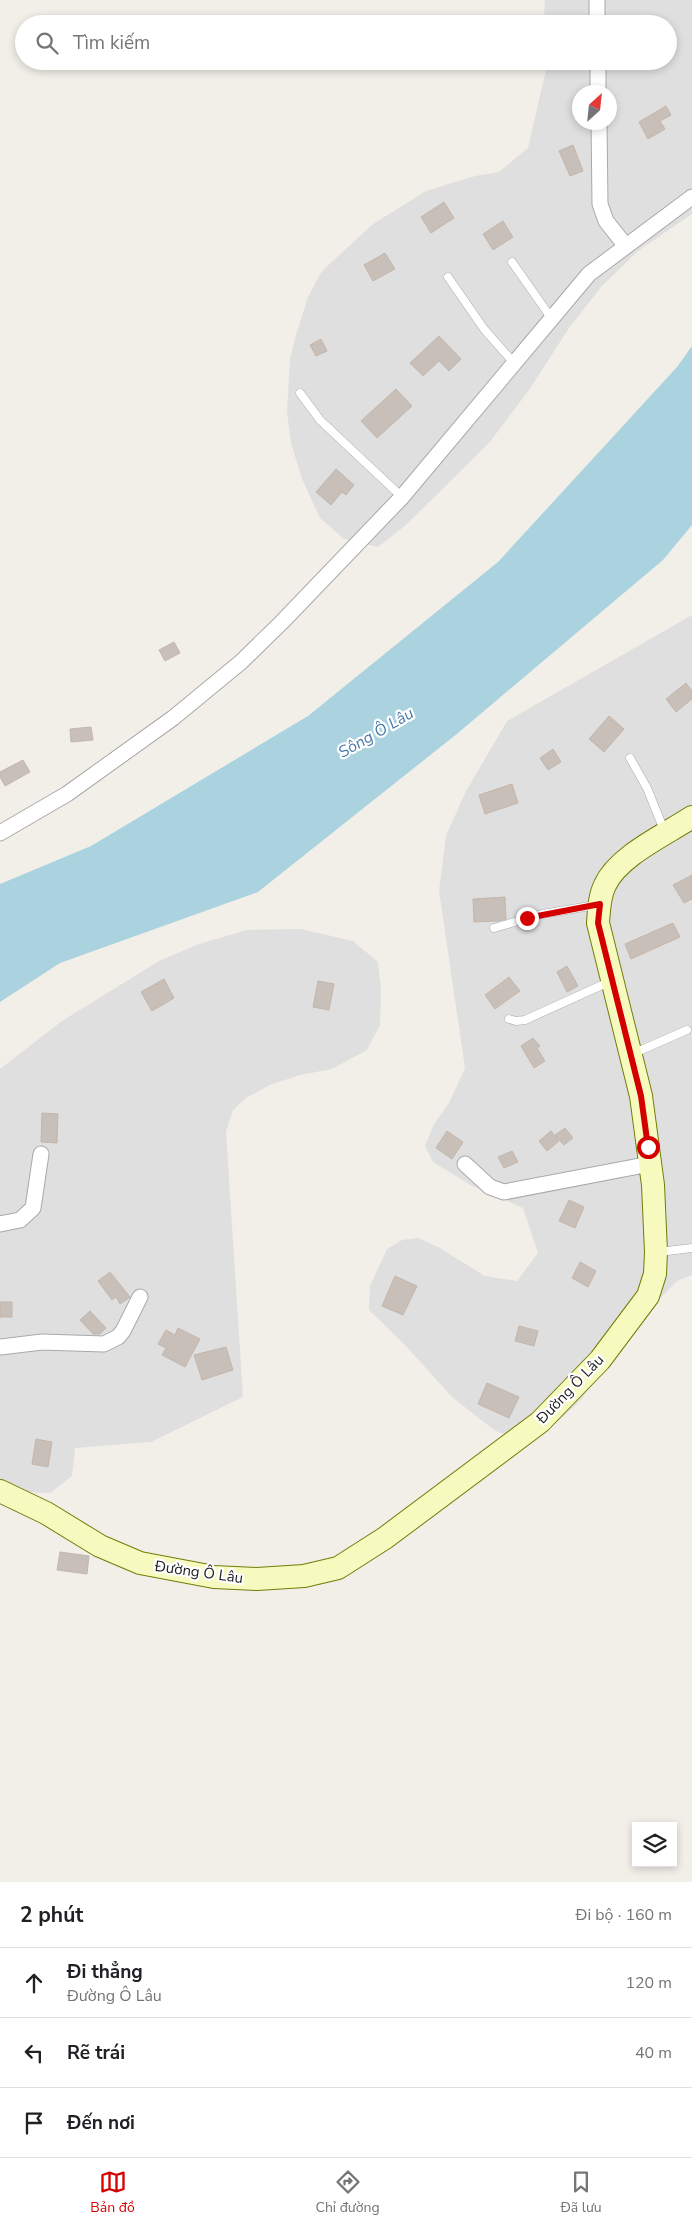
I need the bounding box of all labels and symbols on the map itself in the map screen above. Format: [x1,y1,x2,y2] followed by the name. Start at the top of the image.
[572,85,617,130] north arrow
[334,703,418,763] water label: Sông Ô Lâu
[516,907,539,930] route end
[637,1136,660,1159] route start
[531,1349,608,1429] street label: Đường Ô Lâu
[153,1555,245,1588] street label: Đường Ô Lâu

